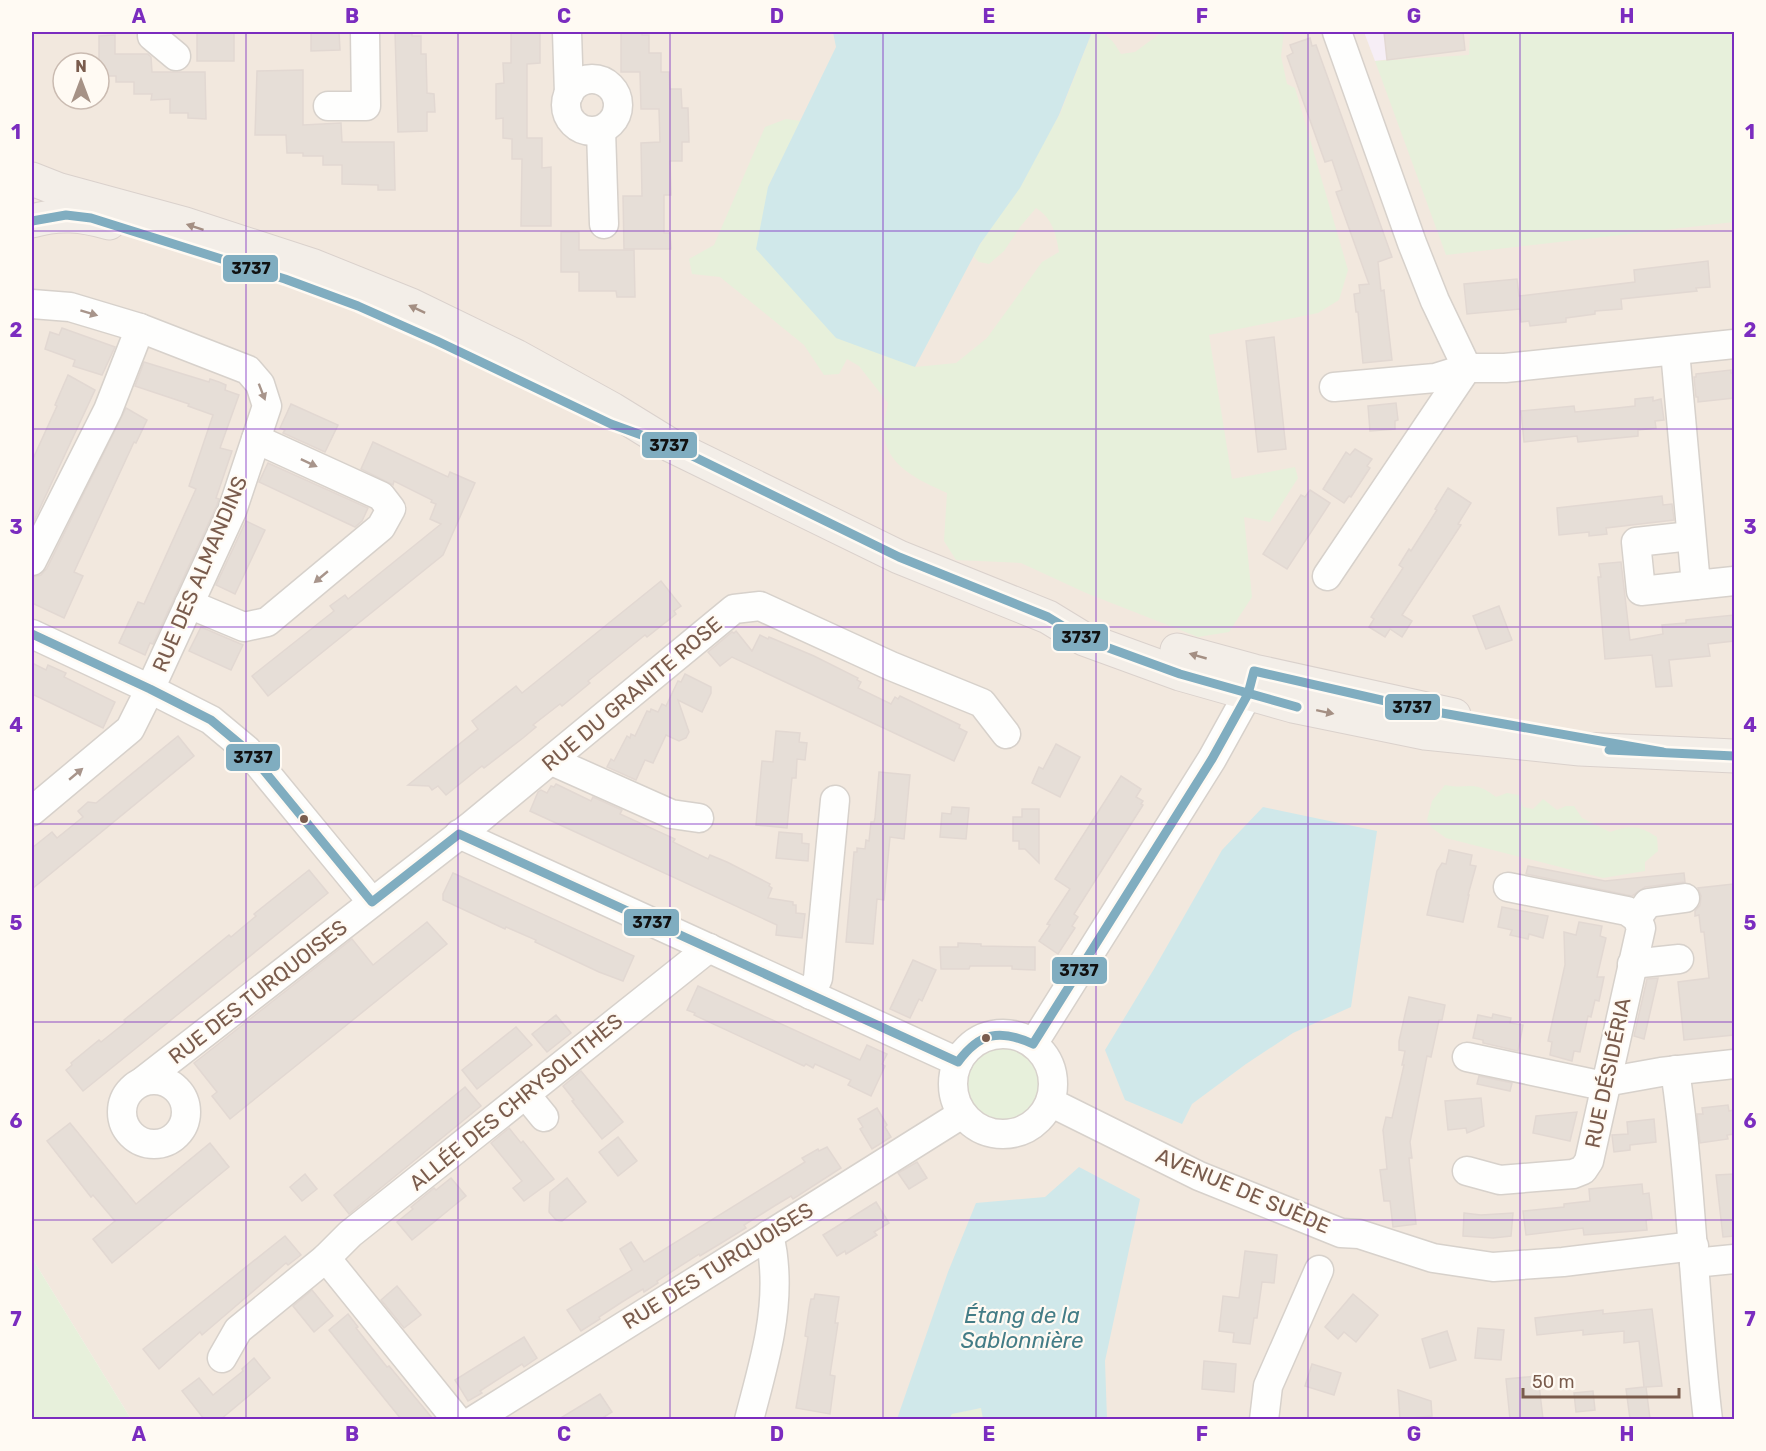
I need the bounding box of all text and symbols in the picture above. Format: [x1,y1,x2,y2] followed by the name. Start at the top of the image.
[132,4,147,28] text: A
[345,4,359,28] text: B
[557,4,571,28] text: C
[770,4,784,28] text: D
[983,4,995,28] text: E
[1196,4,1208,28] text: F
[1407,4,1421,28] text: G
[1620,4,1634,28] text: H
[51,51,111,111] north arrow
[75,57,87,76] text: N
[11,120,21,144] text: 1
[1745,120,1755,144] text: 1
[186,222,204,231] one-way arrow
[222,254,279,283] line badge: 3737
[231,259,271,278] text: 3737
[409,304,426,313] one-way arrow
[80,309,98,318] one-way arrow
[10,318,23,342] text: 2
[1744,318,1757,342] text: 2
[257,383,267,401] one-way arrow
[641,431,698,459] line badge: 3737
[649,436,689,455] text: 3737
[300,459,317,468] one-way arrow
[147,472,252,675] street label: RUE DES ALMANDINS
[9,515,23,539] text: 3
[1743,515,1757,539] text: 3
[313,571,329,584] one-way arrow
[537,611,727,776] street label: RUE DU GRANITE ROSE
[1052,623,1109,652] line badge: 3737
[1061,628,1101,647] text: 3737
[1189,651,1207,660] one-way arrow
[1384,693,1441,721] line badge: 3737
[1392,698,1432,717] text: 3737
[1316,708,1334,718] one-way arrow
[9,713,23,737] text: 4
[1743,713,1757,737] text: 4
[225,743,281,772] line badge: 3737
[233,748,273,767] text: 3737
[69,768,84,780] one-way arrow
[298,813,310,825] unlabelled marker
[623,908,680,937] line badge: 3737
[10,911,23,935] text: 5
[1744,911,1757,935] text: 5
[632,913,672,932] text: 3737
[163,914,352,1069] street label: RUE DES TURQUOISES
[1051,956,1108,985] line badge: 3737
[1059,961,1099,980] text: 3737
[1579,995,1636,1150] street label: RUE DÉSIDÉRIA
[404,1008,627,1195] street label: ALLÉE DES CHRYSOLITHES
[980,1032,992,1044] unlabelled marker
[9,1109,23,1133] text: 6
[1743,1109,1757,1133] text: 6
[1152,1143,1334,1239] street label: AVENUE DE SUÈDE
[618,1197,817,1334] street label: RUE DES TURQUOISES
[961,1302,1083,1354] water label: Étang de la Sablonnière
[10,1307,22,1331] text: 7
[1744,1307,1756,1331] text: 7
[1523,1361,1679,1399] scale bar
[1532,1371,1575,1393] text: 50 m
[132,1422,147,1446] text: A
[345,1422,359,1446] text: B
[557,1422,571,1446] text: C
[770,1422,784,1446] text: D
[983,1422,995,1446] text: E
[1196,1422,1208,1446] text: F
[1407,1422,1421,1446] text: G
[1620,1422,1634,1446] text: H

